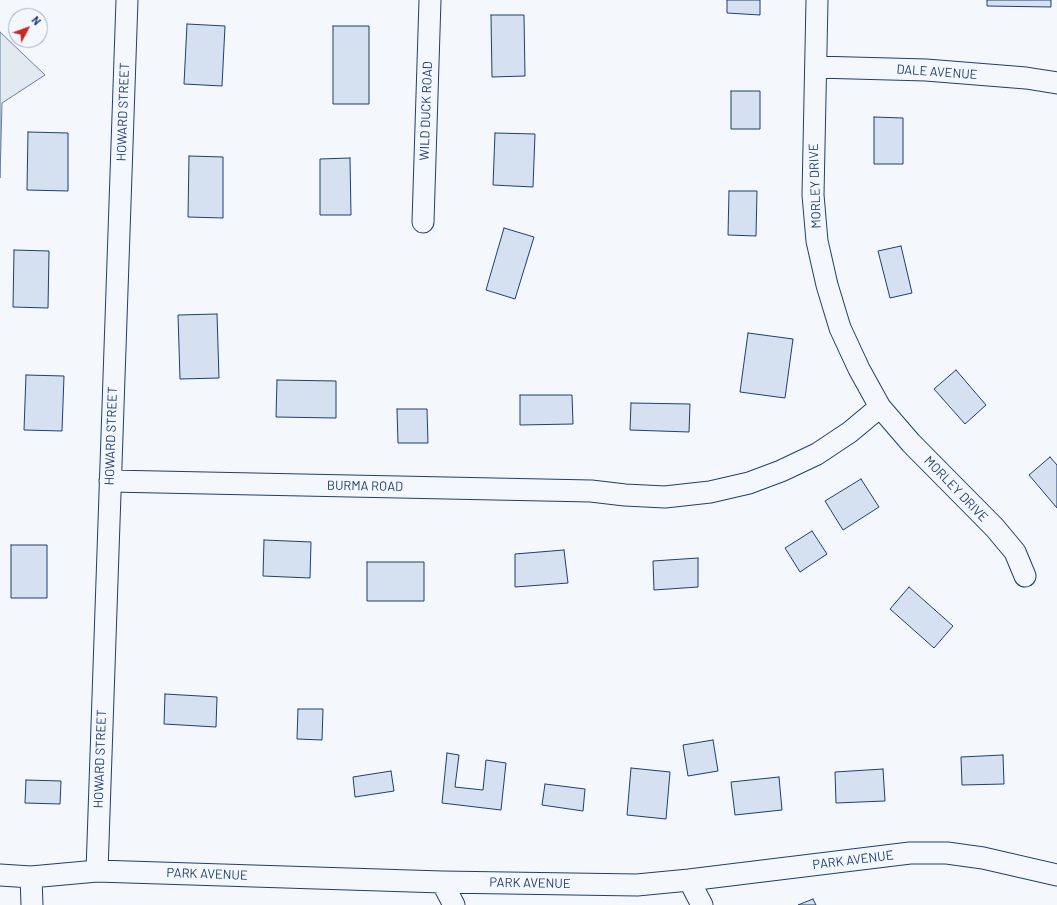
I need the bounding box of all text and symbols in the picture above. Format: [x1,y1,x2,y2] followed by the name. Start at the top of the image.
[8,8,48,48] north arrow
[29,13,44,27] text: N
[416,61,436,161] street label: WILD DUCK ROAD
[896,61,978,83] street label: DALE AVENUE
[113,62,133,162] street label: HOWARD STREET
[806,143,824,229] street label: MORLEY DRIVE
[101,386,121,486] street label: HOWARD STREET
[921,453,991,525] street label: MORLEY DRIVE
[327,478,403,494] street label: BURMA ROAD
[90,709,110,809] street label: HOWARD STREET
[812,847,894,873] street label: PARK AVENUE
[166,865,248,883] street label: PARK AVENUE
[489,874,571,892] street label: PARK AVENUE

